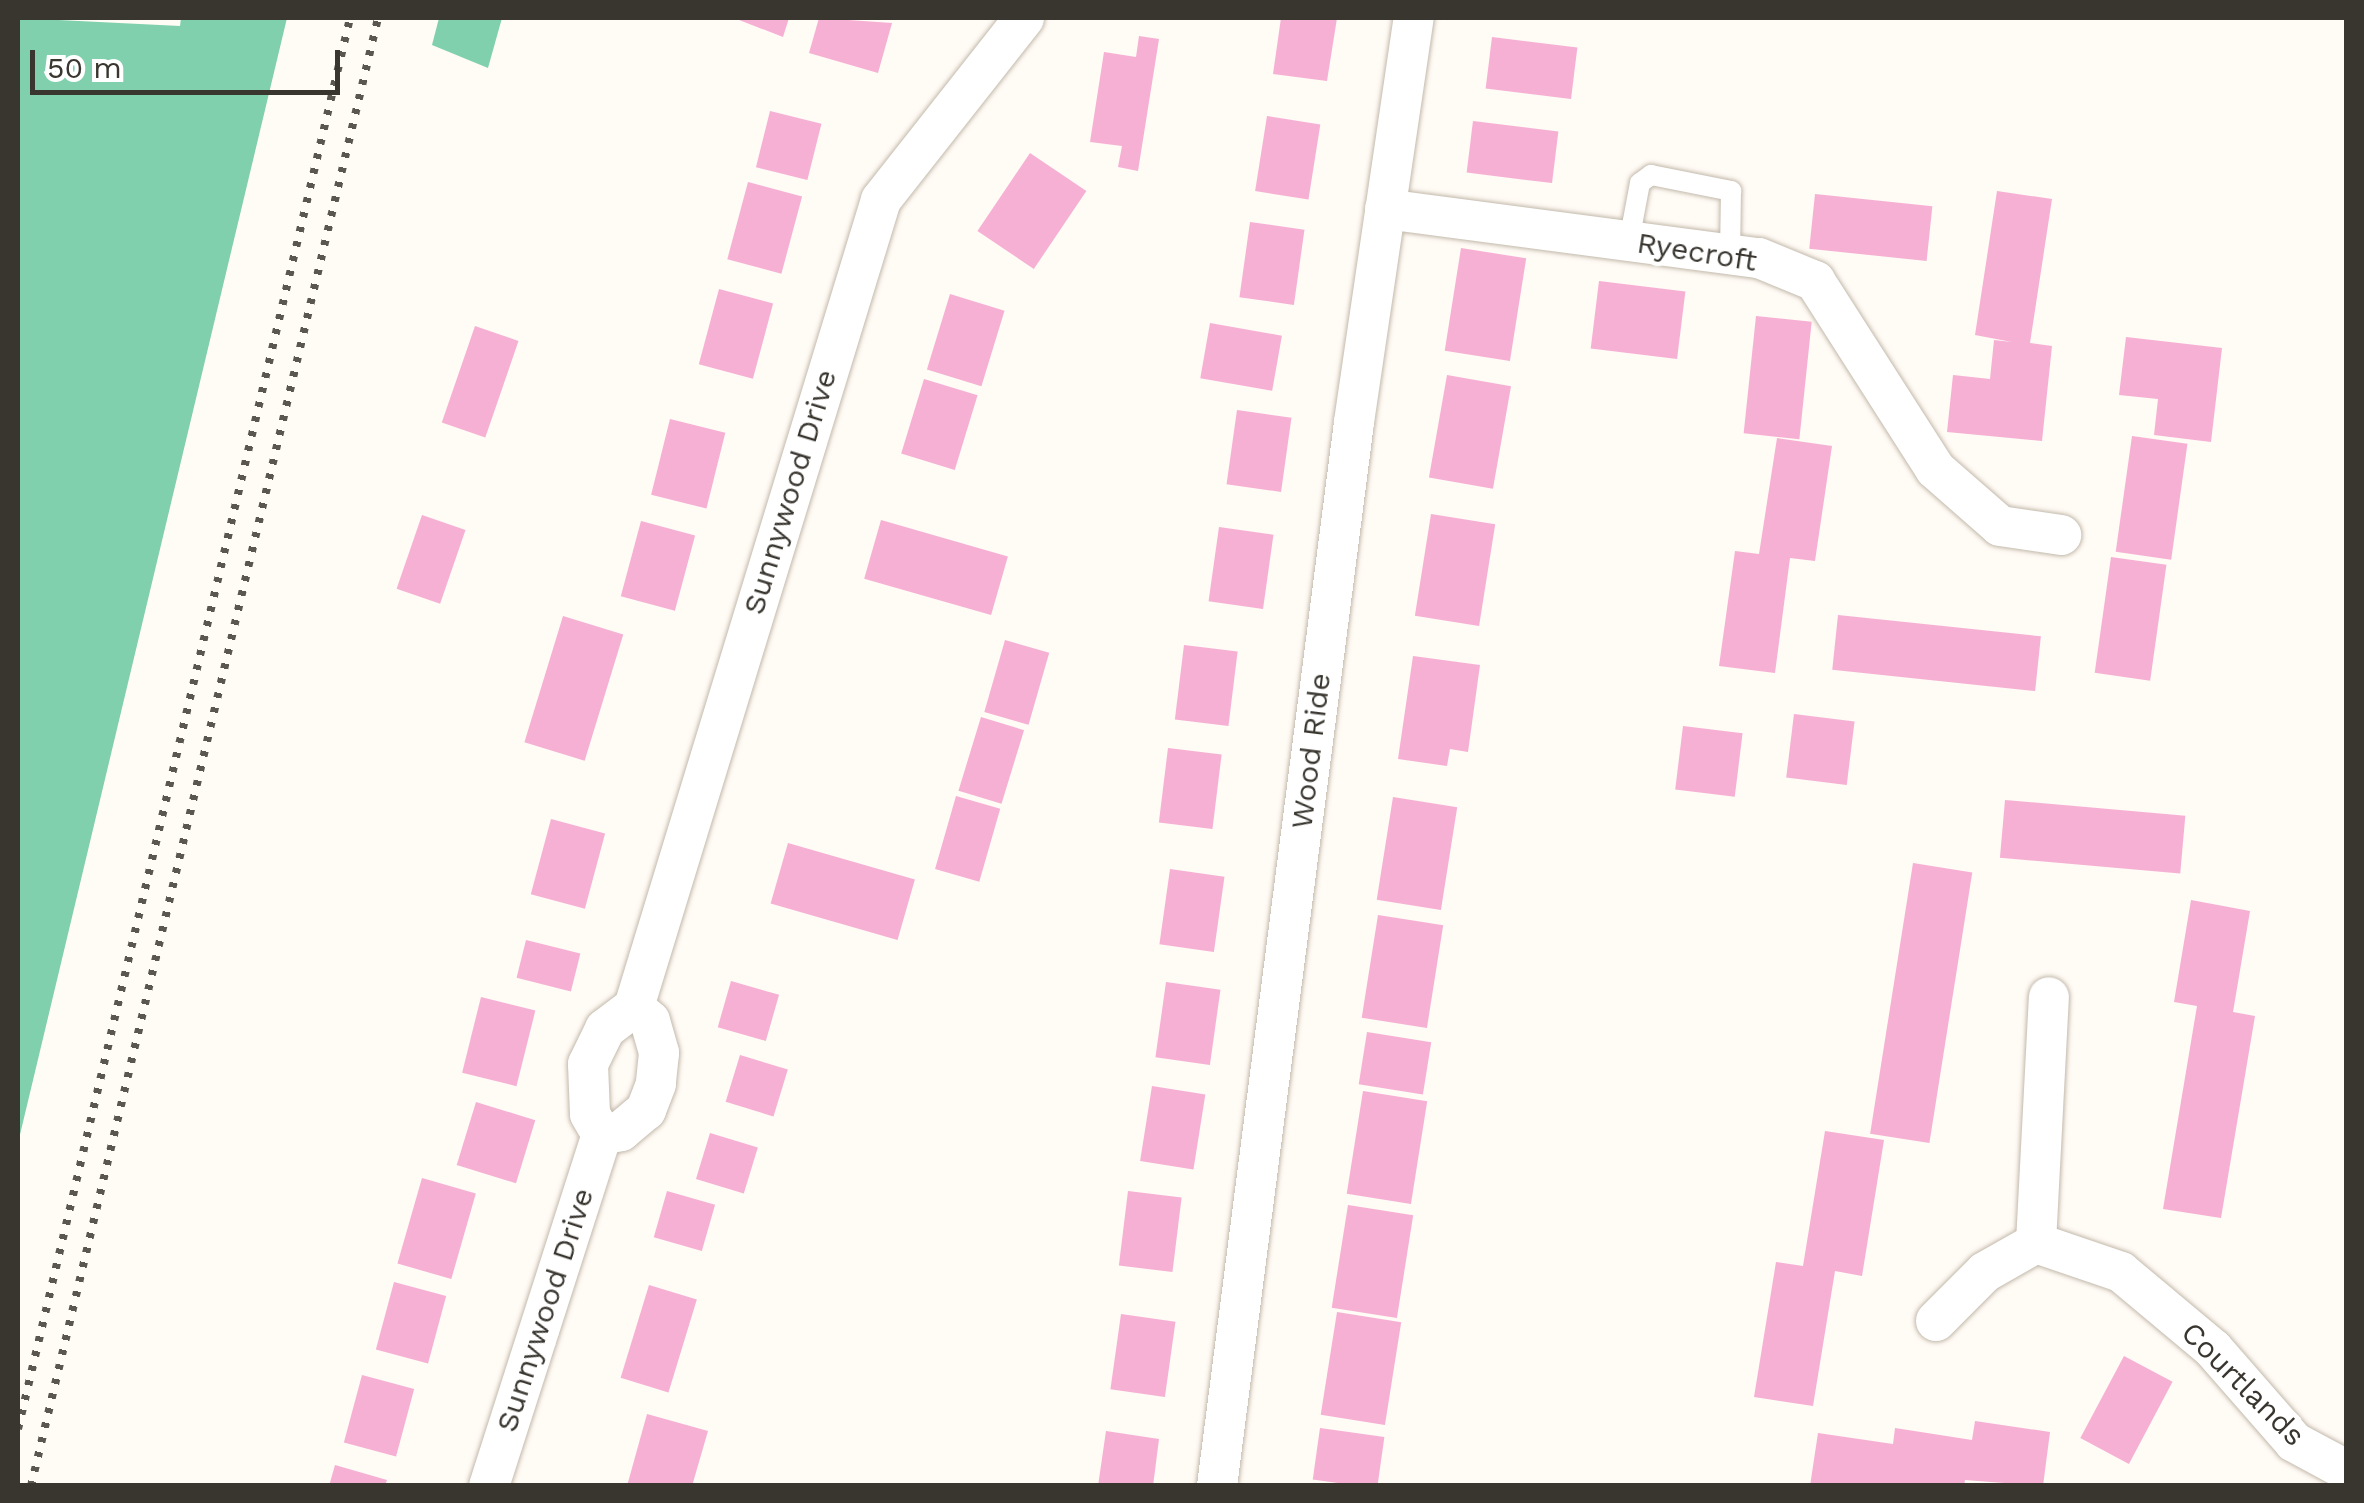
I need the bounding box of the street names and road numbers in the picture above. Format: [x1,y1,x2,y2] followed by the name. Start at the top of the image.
[1635,225,1759,279] street label: Ryecroft
[736,365,844,619] street label: Sunnywood Drive
[1284,671,1338,831] street label: Wood Ride
[489,1184,601,1436] street label: Sunnywood Drive
[2174,1315,2312,1453] street label: Courtlands

